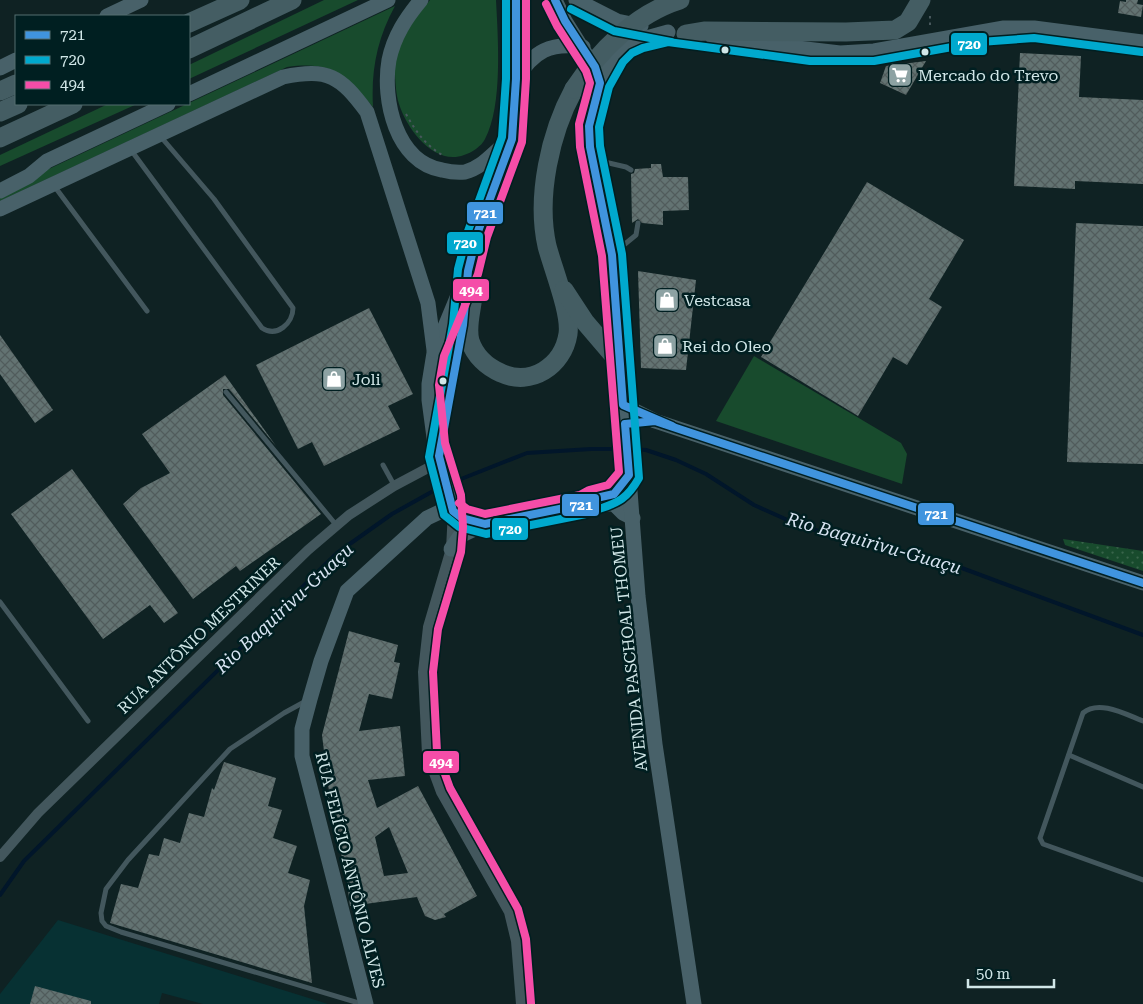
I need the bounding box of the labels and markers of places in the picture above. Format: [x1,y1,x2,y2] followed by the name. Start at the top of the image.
[720,45,730,55] unlabelled marker
[920,47,930,57] unlabelled marker
[887,62,913,88] supermarket icon: Mercado do Trevo
[918,66,1059,85] place label: Mercado do Trevo
[654,287,680,313] shop icon: Vestcasa
[684,291,751,310] place label: Vestcasa
[652,333,678,359] shop icon: Rei do Oleo
[682,337,771,356] place label: Rei do Oleo
[321,366,347,392] shop icon: Joli
[352,370,381,389] place label: Joli
[438,376,448,386] unlabelled marker

